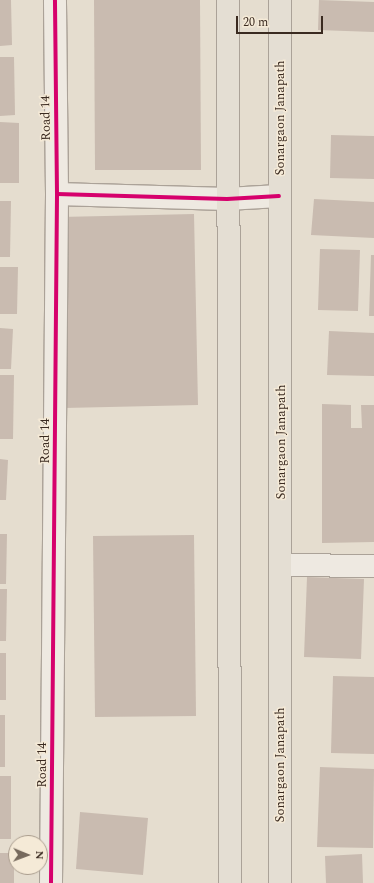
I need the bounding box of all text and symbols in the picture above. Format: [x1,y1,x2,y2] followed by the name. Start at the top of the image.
[238,8,325,34] scale bar
[243,13,268,32] text: 20 m
[272,60,288,176] street label: Sonargaon Janapath
[38,95,54,141] street label: Road 14
[273,384,289,500] street label: Sonargaon Janapath
[37,418,53,464] street label: Road 14
[272,707,288,823] street label: Sonargaon Janapath
[34,742,50,788] street label: Road 14
[8,835,48,875] north arrow
[31,851,48,860] text: N

